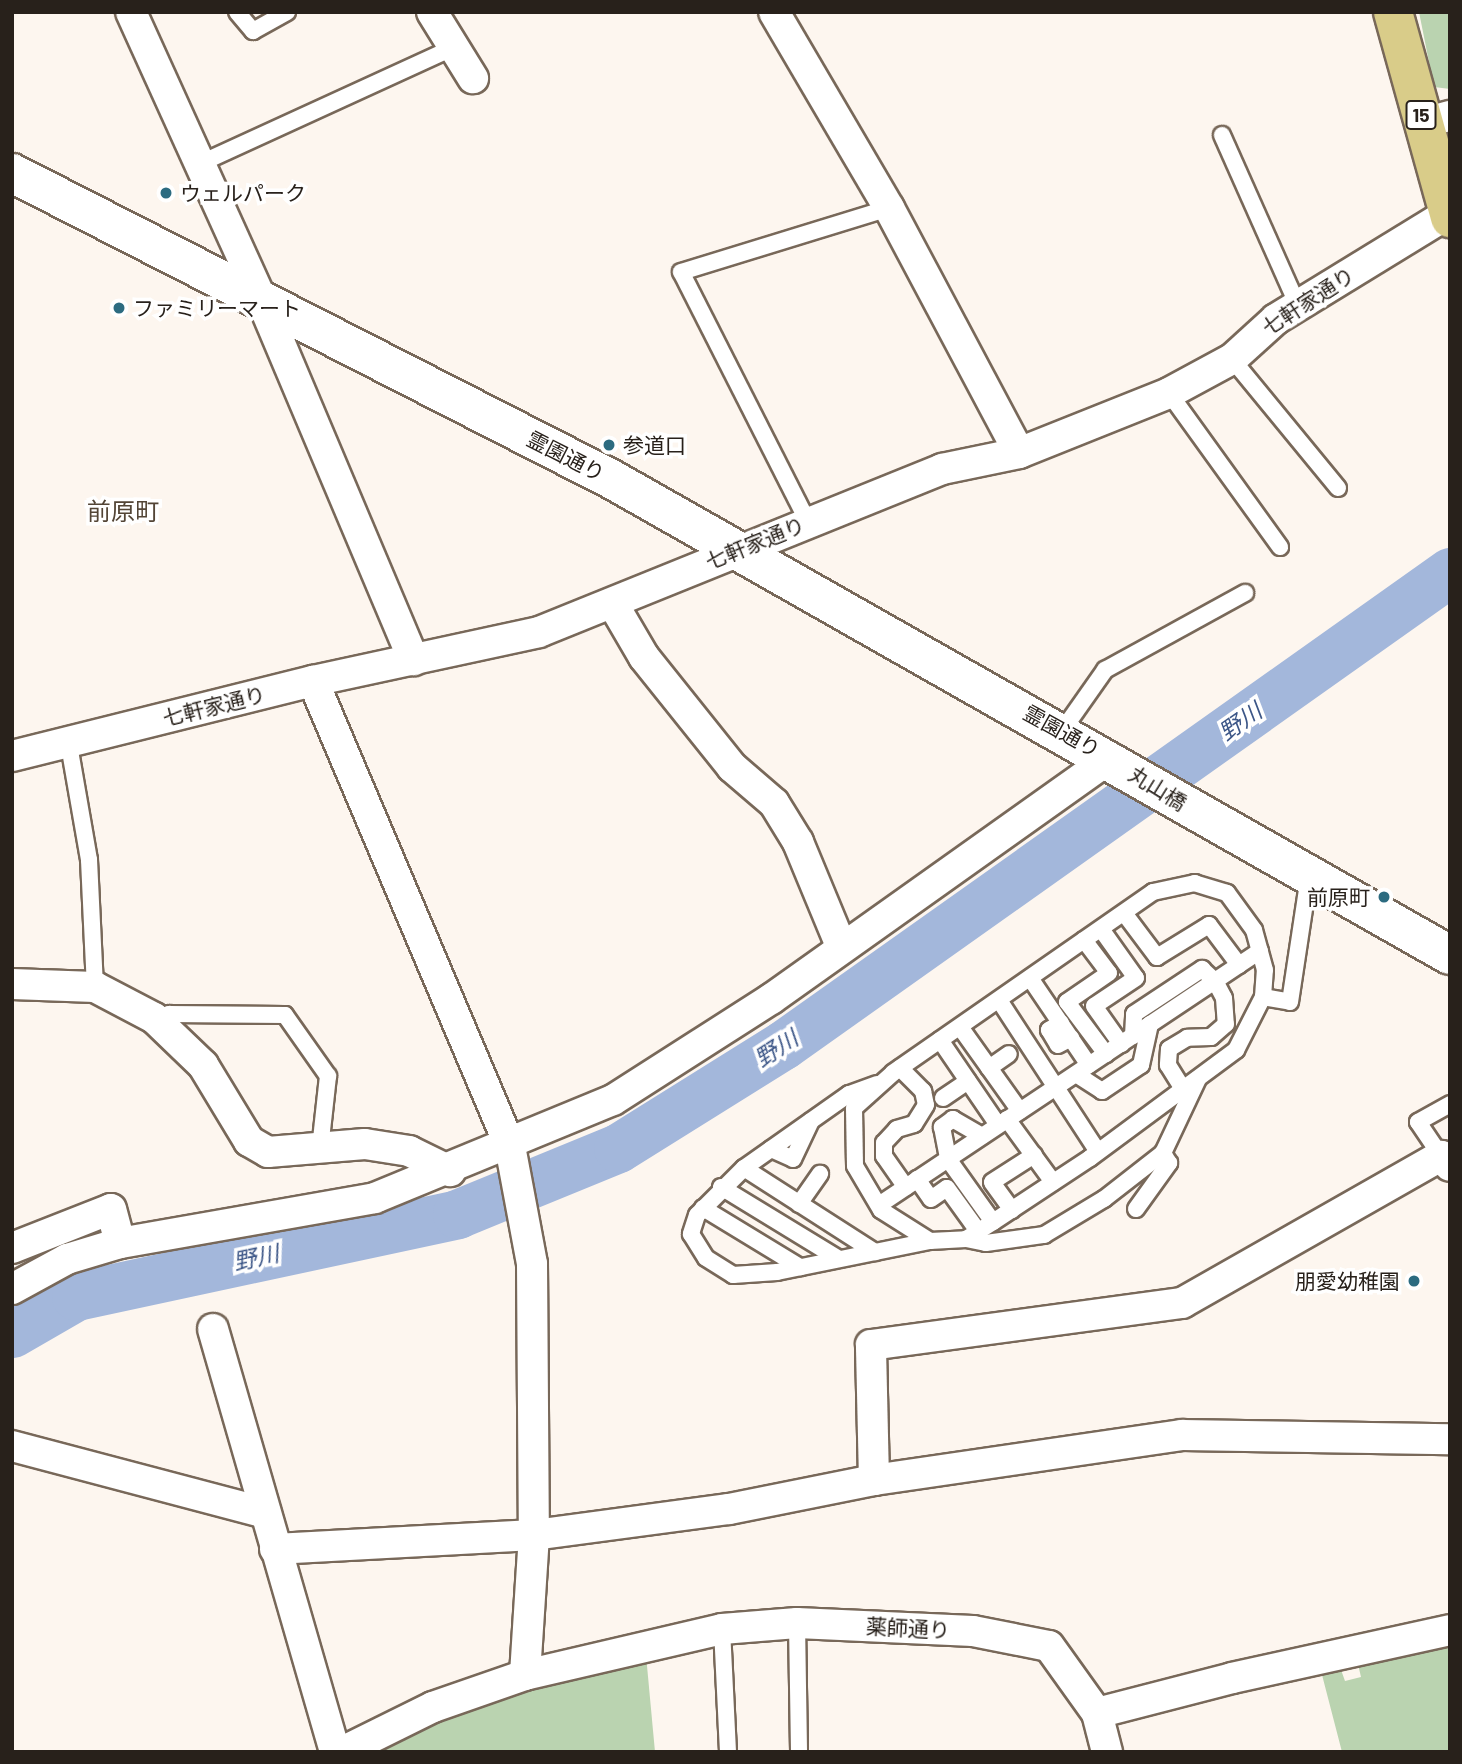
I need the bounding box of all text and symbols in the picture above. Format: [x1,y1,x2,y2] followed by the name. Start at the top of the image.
[1405,99,1437,130] road number: 15
[180,180,306,206] place label: ウェルパーク
[158,185,174,201] marker: ウェルパーク
[1257,262,1359,340] street label: 七軒家通り
[133,295,301,321] place label: ファミリーマート
[111,300,127,316] marker: ファミリーマート
[523,426,609,486] street label: 霊園通り
[623,432,686,458] place label: 参道口
[601,437,617,453] marker: 参道口
[87,497,159,525] district label: 前原町
[702,512,808,574] street label: 七軒家通り
[160,681,268,731] street label: 七軒家通り
[1213,697,1267,745] water label: 野川
[1019,700,1105,762] street label: 霊園通り
[1125,761,1191,815] street label: 丸山橋
[1307,884,1370,910] place label: 前原町
[1376,889,1392,905] marker: 前原町
[749,1024,803,1072] water label: 野川
[231,1239,281,1275] water label: 野川
[1295,1268,1400,1294] place label: 朋愛幼稚園
[1406,1273,1422,1289] marker: 朋愛幼稚園
[865,1613,951,1643] street label: 薬師通り

